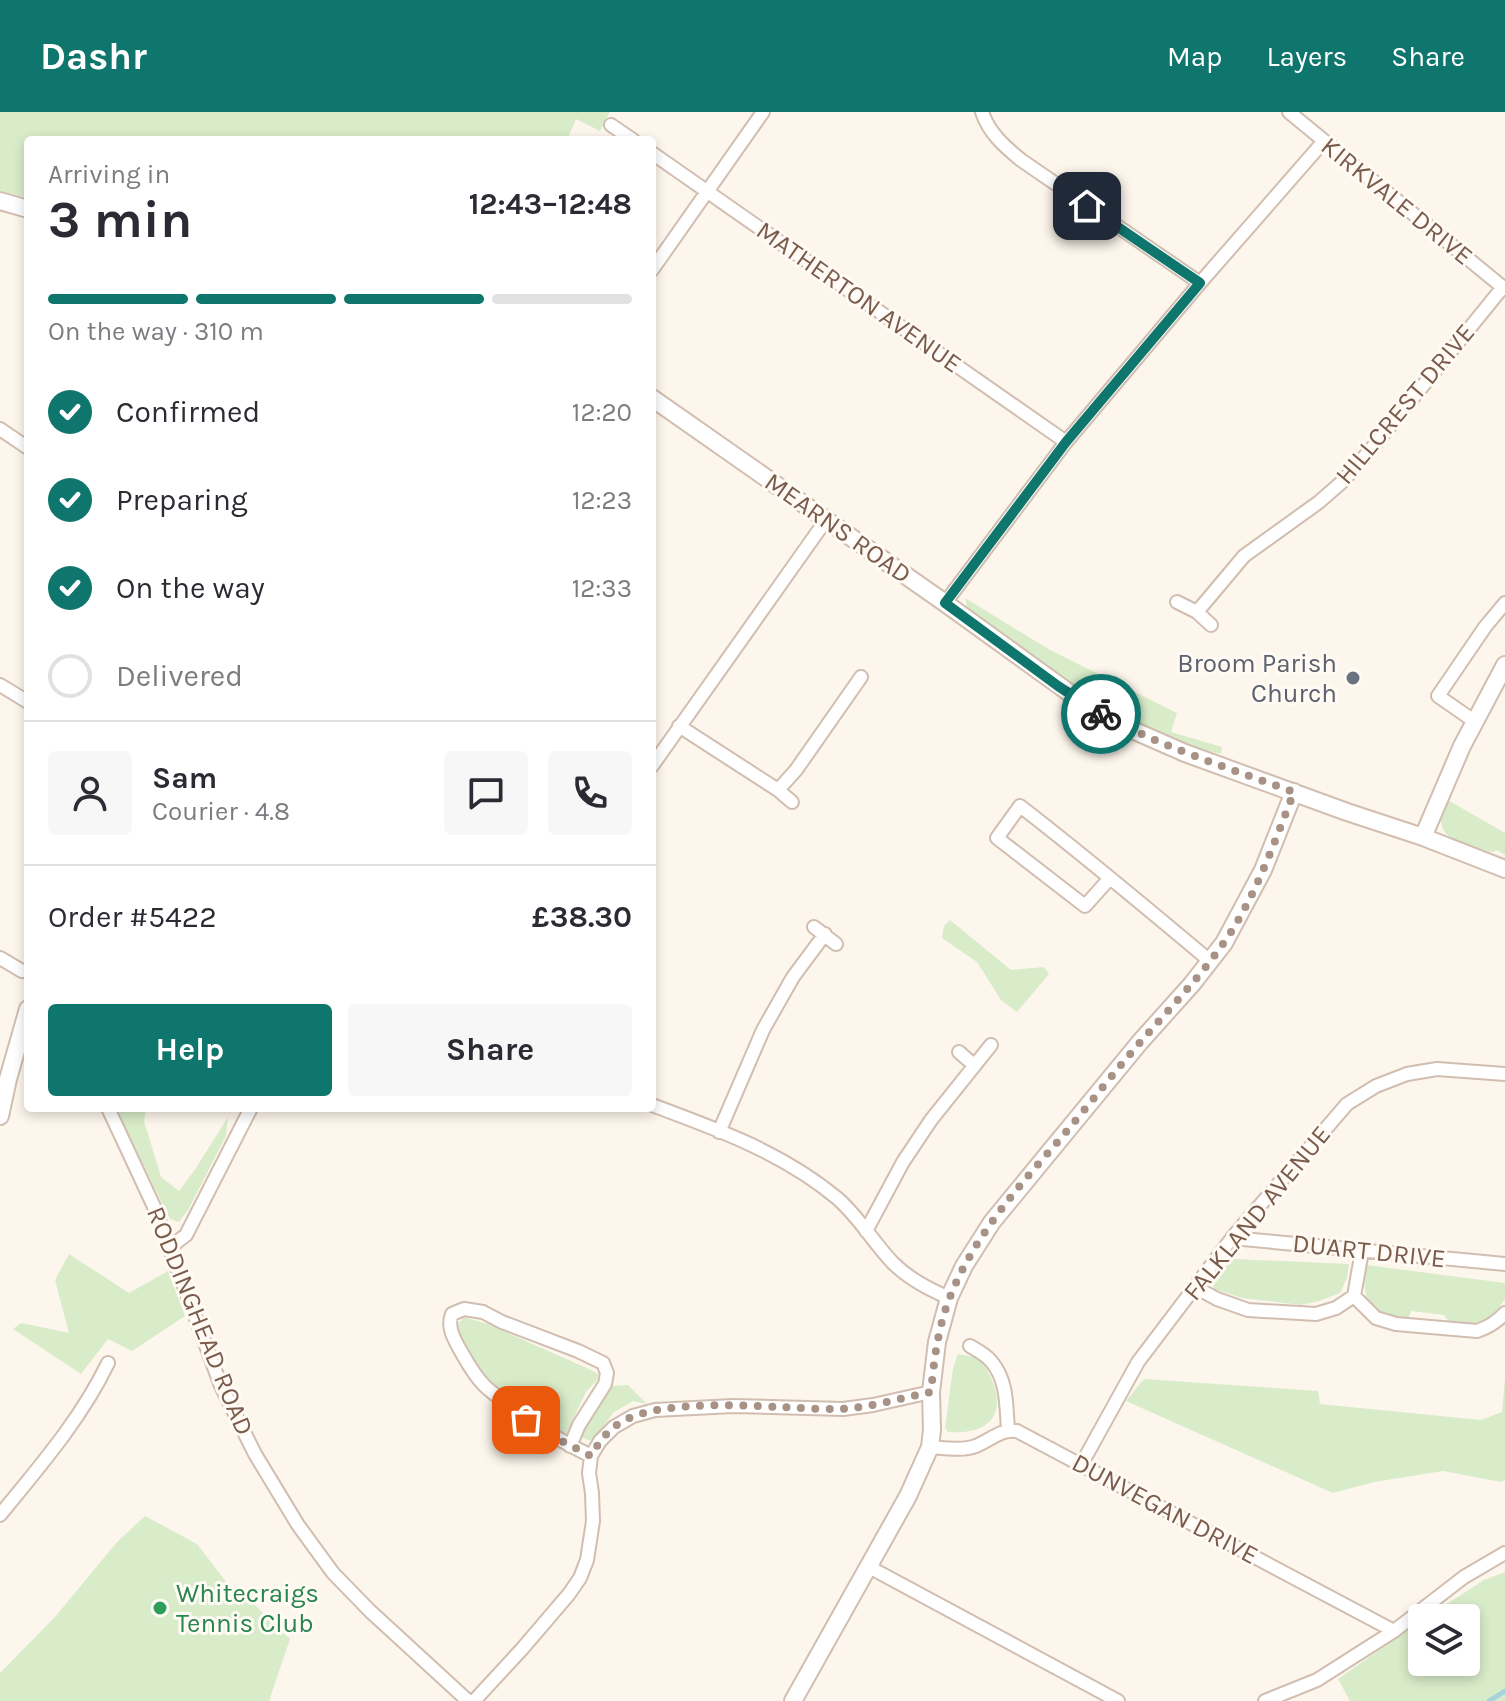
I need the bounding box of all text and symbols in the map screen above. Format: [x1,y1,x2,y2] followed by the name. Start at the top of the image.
[40,34,147,79] text: Dashr
[1167,40,1222,73] text: Map
[1266,40,1347,73] text: Layers
[1391,40,1465,73] text: Share
[1315,130,1479,272] street label: KIRKVALE DRIVE
[48,159,170,190] text: Arriving in
[1053,172,1121,240] pin
[1065,184,1109,228] icon: home
[469,186,632,222] text: 12:43–12:48
[48,189,192,250] text: 3 min
[750,214,968,380] street label: MATHERTON AVENUE
[48,316,264,347] text: On the way · 310 m
[1329,317,1481,491] street label: HILLCREST DRIVE
[48,390,92,434] icon: check
[116,394,260,430] text: Confirmed
[572,397,632,428] text: 12:20
[759,466,917,590] street label: MEARNS ROAD
[48,478,92,522] icon: check
[116,482,248,518] text: Preparing
[572,485,632,516] text: 12:23
[48,566,92,610] icon: check
[116,570,265,606] text: On the way
[572,573,632,604] text: 12:33
[1177,648,1337,709] place label: Broom Parish Church
[116,658,243,694] text: Delivered
[1344,669,1362,687] marker: Broom Parish Church
[1061,674,1141,754] courier
[1079,692,1123,736] icon: bike
[48,751,132,835] button: person
[444,751,528,835] button: chat
[548,751,632,835] button: phone
[152,760,217,796] text: Sam
[152,796,290,827] text: Courier · 4.8
[48,899,217,935] text: Order #5422
[532,899,632,935] text: £38.30
[48,1004,332,1096] button: Help
[348,1004,632,1096] button: Share
[1177,1119,1337,1307] street label: FALKLAND AVENUE
[140,1202,260,1440] street label: RODDINGHEAD ROAD
[1291,1228,1447,1274] street label: DUART DRIVE
[492,1386,560,1454] pin
[504,1398,548,1442] icon: bag
[1067,1447,1263,1571] street label: DUNVEGAN DRIVE
[176,1578,319,1639] place label: Whitecraigs Tennis Club
[151,1599,169,1617] marker: Whitecraigs Tennis Club
[1408,1604,1480,1676] map controls
[1408,1604,1480,1676] button: layers

